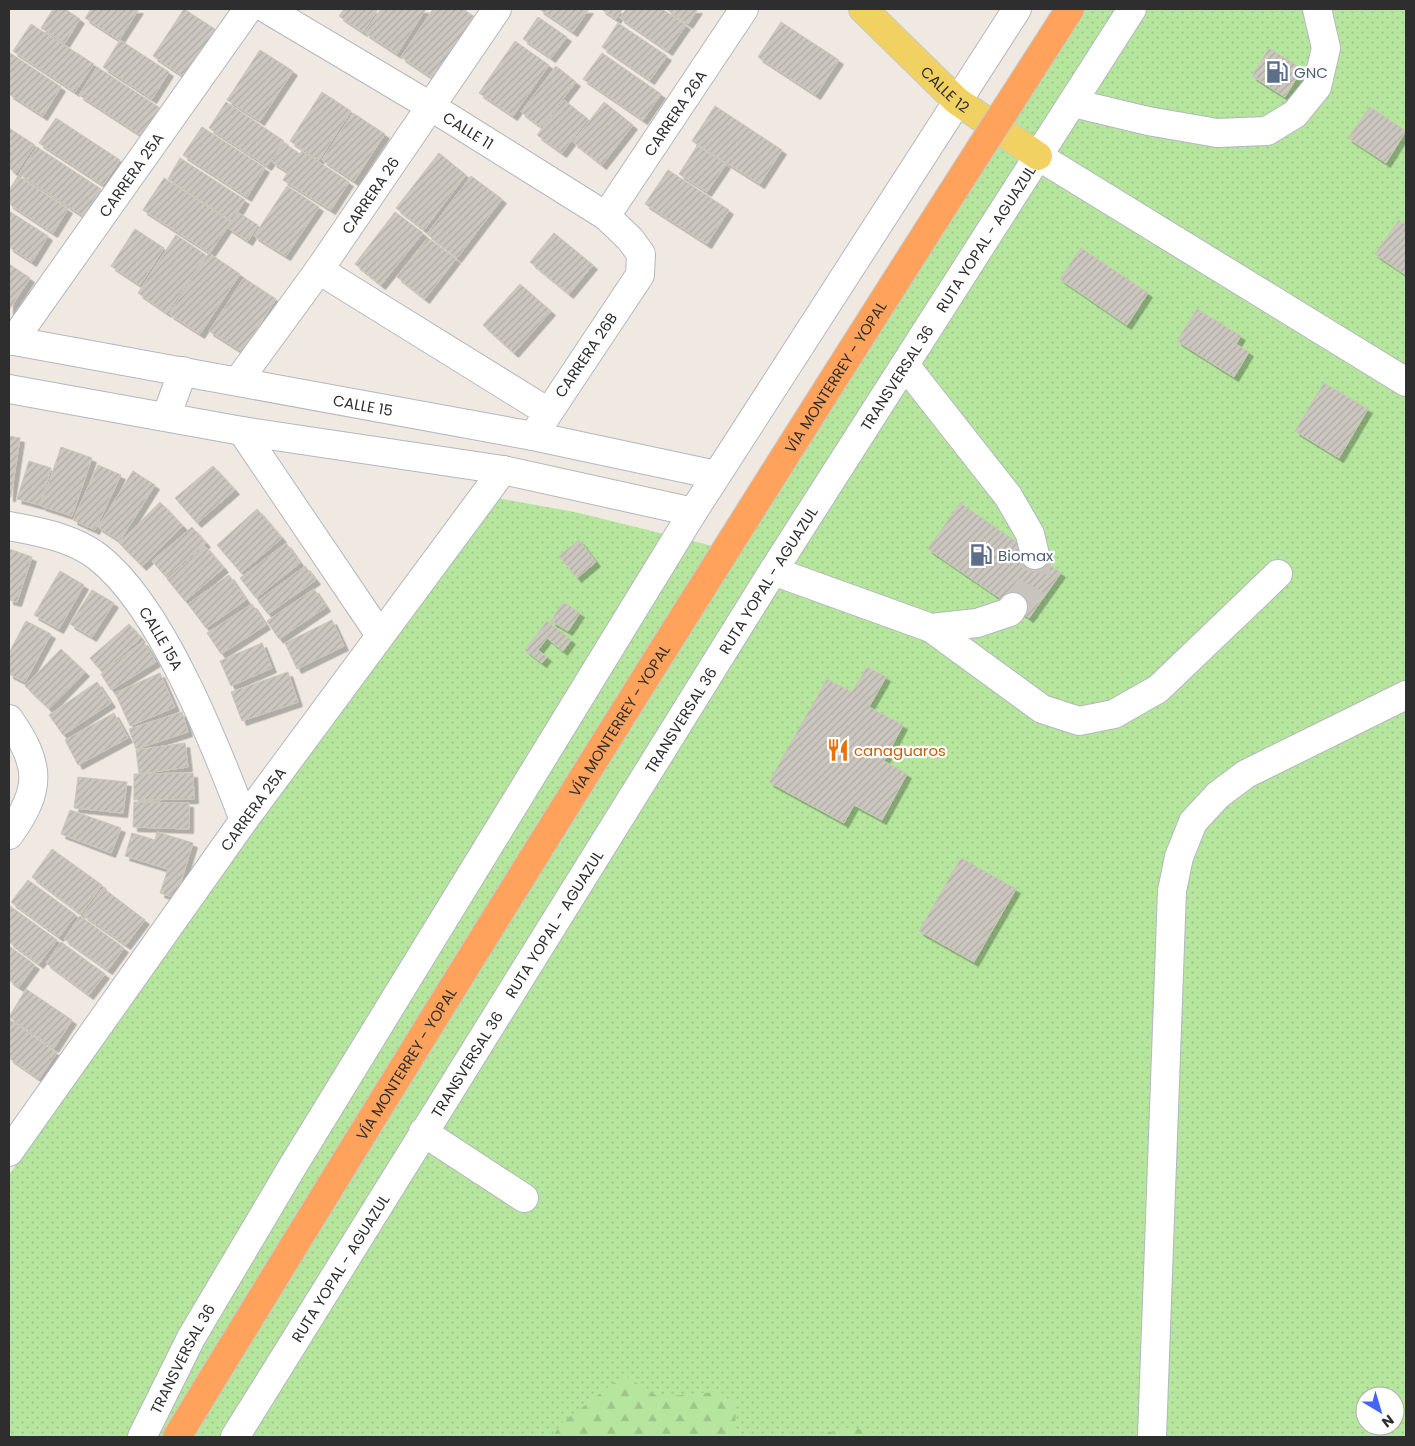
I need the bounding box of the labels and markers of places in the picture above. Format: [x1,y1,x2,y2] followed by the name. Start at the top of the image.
[1264,59,1290,85] fuel station icon: GNC
[1294,62,1328,83] place label: GNC
[968,542,994,568] fuel station icon: Biomax
[998,545,1053,566] place label: Biomax
[825,737,851,763] restaurant icon: canaguaros
[854,740,946,761] place label: canaguaros

